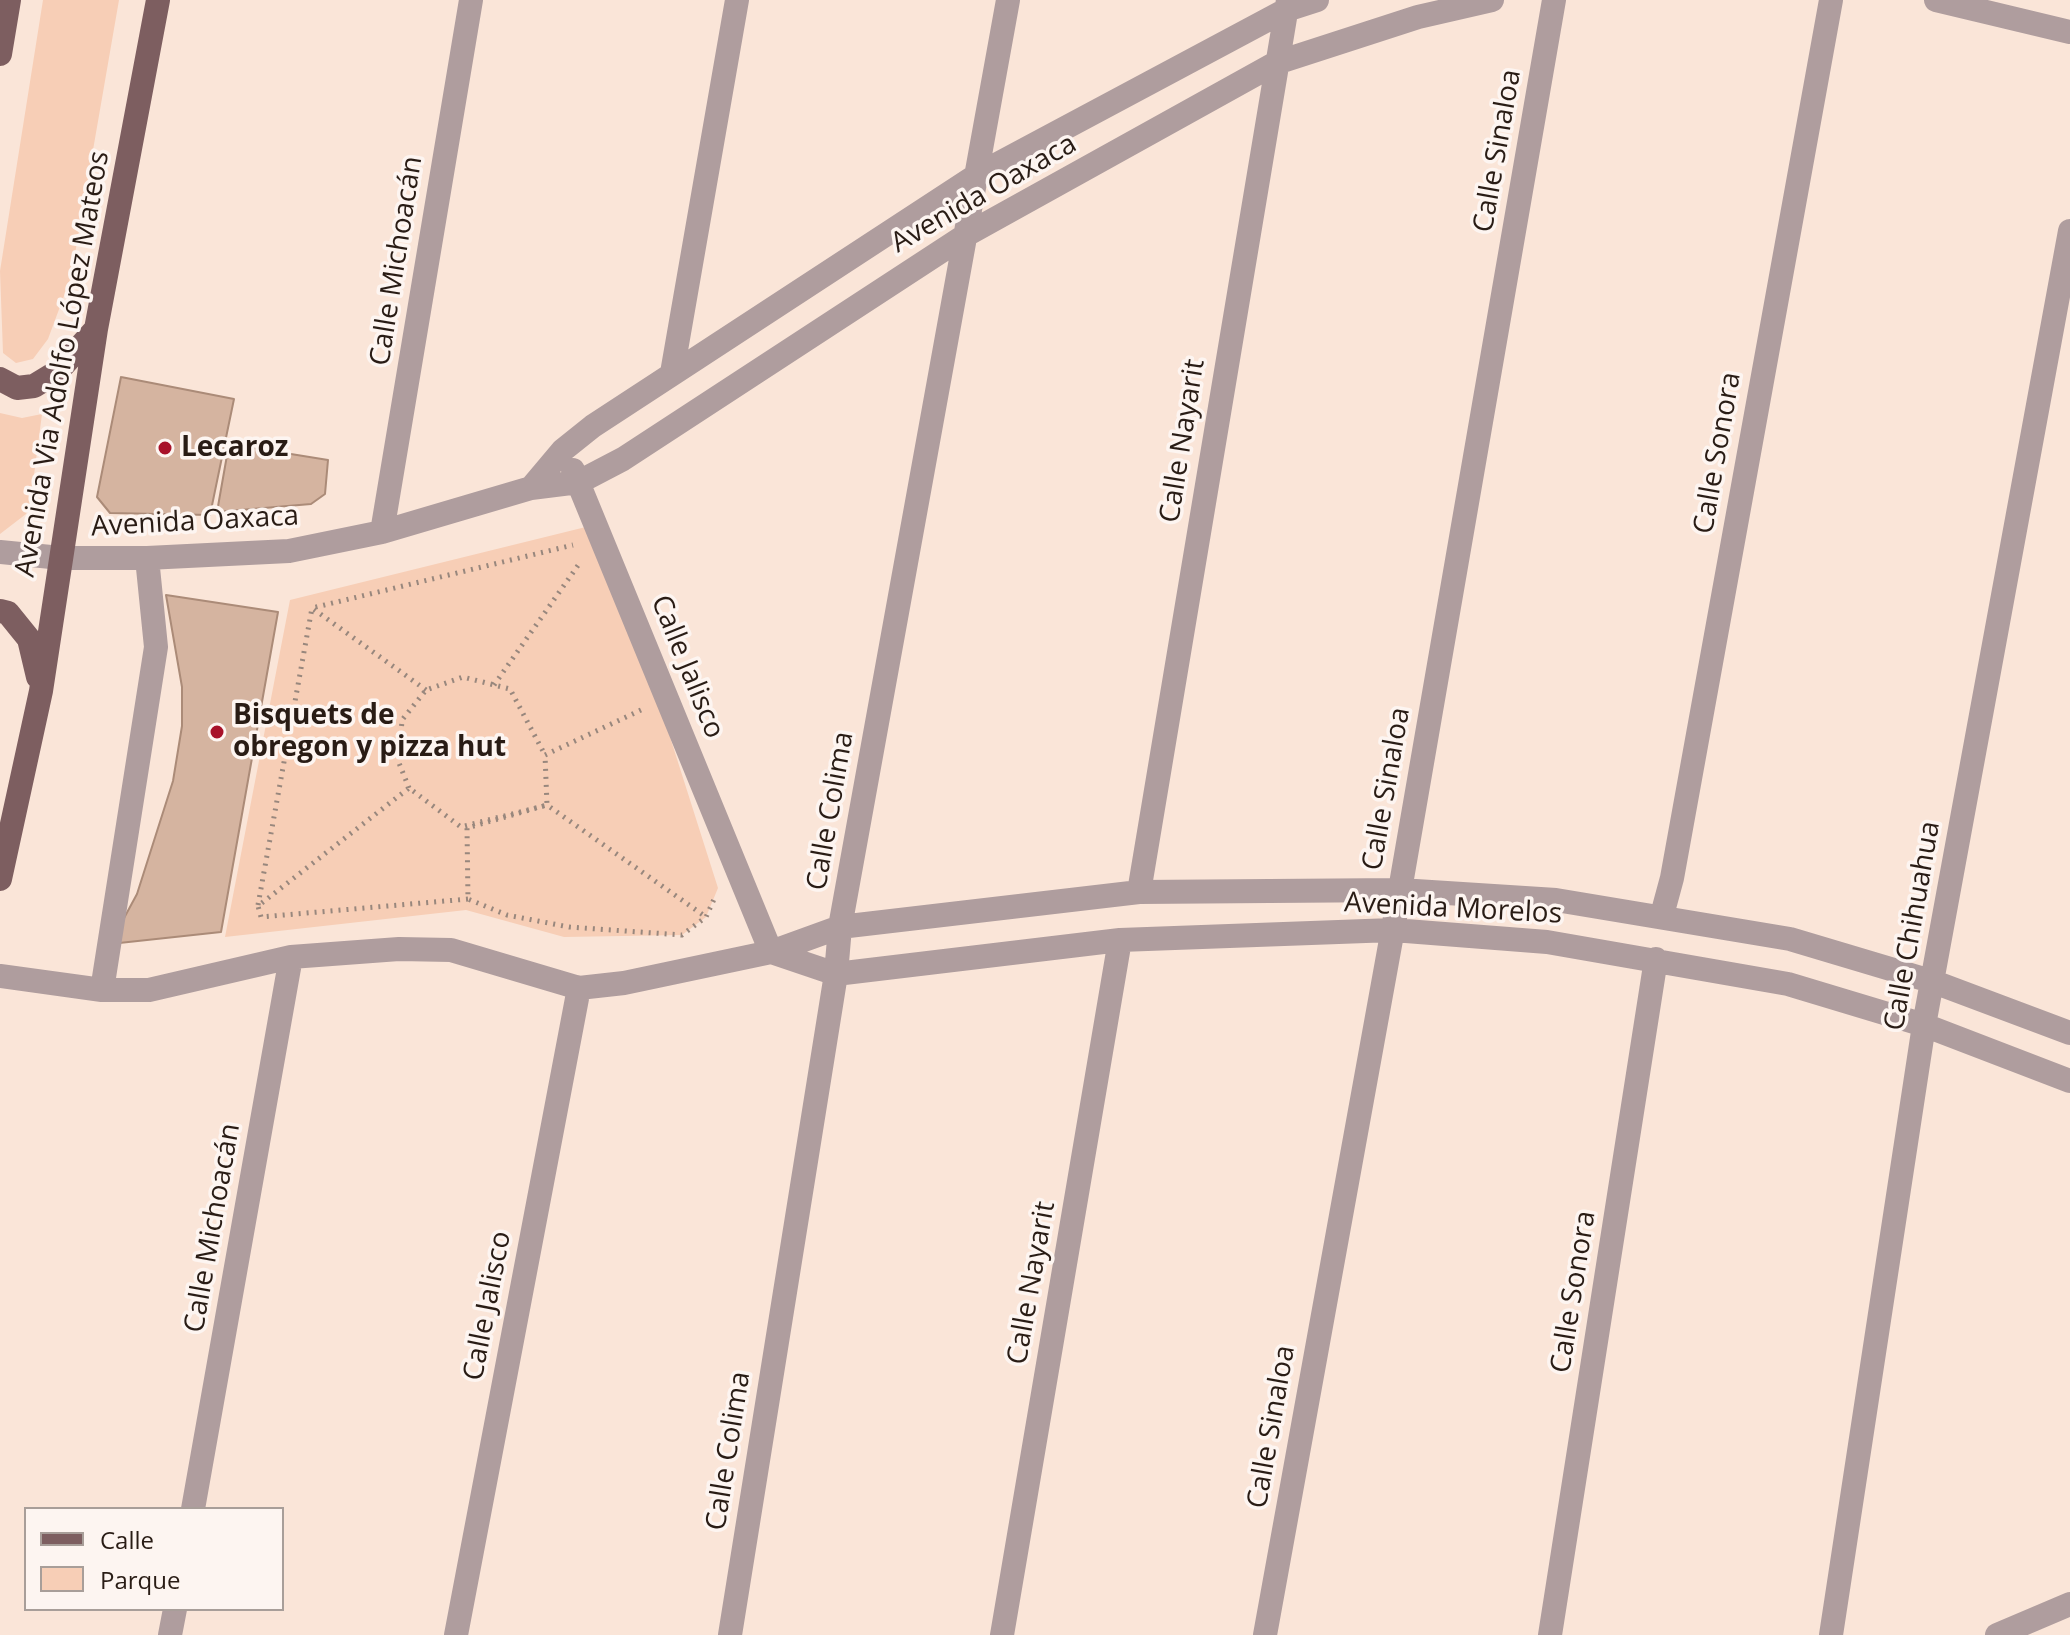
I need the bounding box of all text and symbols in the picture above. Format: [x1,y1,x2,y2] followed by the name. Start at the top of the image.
[1467,67,1529,235] street label: Calle Sinaloa
[885,127,1083,261] street label: Avenida Oaxaca
[9,148,117,580] street label: Avenida Via Adolfo López Mateos
[364,154,430,368] street label: Calle Michoacán
[1153,357,1213,525] street label: Calle Nayarit
[1687,370,1749,536] street label: Calle Sonora
[181,431,288,465] place label: Lecaroz
[156,439,174,457] marker: Lecaroz
[90,500,300,544] street label: Avenida Oaxaca
[643,591,731,743] street label: Calle Jalisco
[233,699,506,765] place label: Bisquets de obregon y pizza hut
[1356,705,1418,873] street label: Calle Sinaloa
[208,723,226,741] marker: Bisquets de obregon y pizza hut
[801,729,861,893] street label: Calle Colima
[1878,819,1948,1033] street label: Calle Chihuahua
[1343,887,1563,931] street label: Avenida Morelos
[178,1121,248,1335] street label: Calle Michoacán
[1001,1199,1063,1367] street label: Calle Nayarit
[1545,1209,1603,1375] street label: Calle Sonora
[457,1229,519,1383] street label: Calle Jalisco
[1241,1343,1303,1511] street label: Calle Sinaloa
[700,1369,758,1533] street label: Calle Colima
[24,1507,284,1611] legend
[100,1523,154,1556] text: Calle
[100,1563,180,1596] text: Parque

